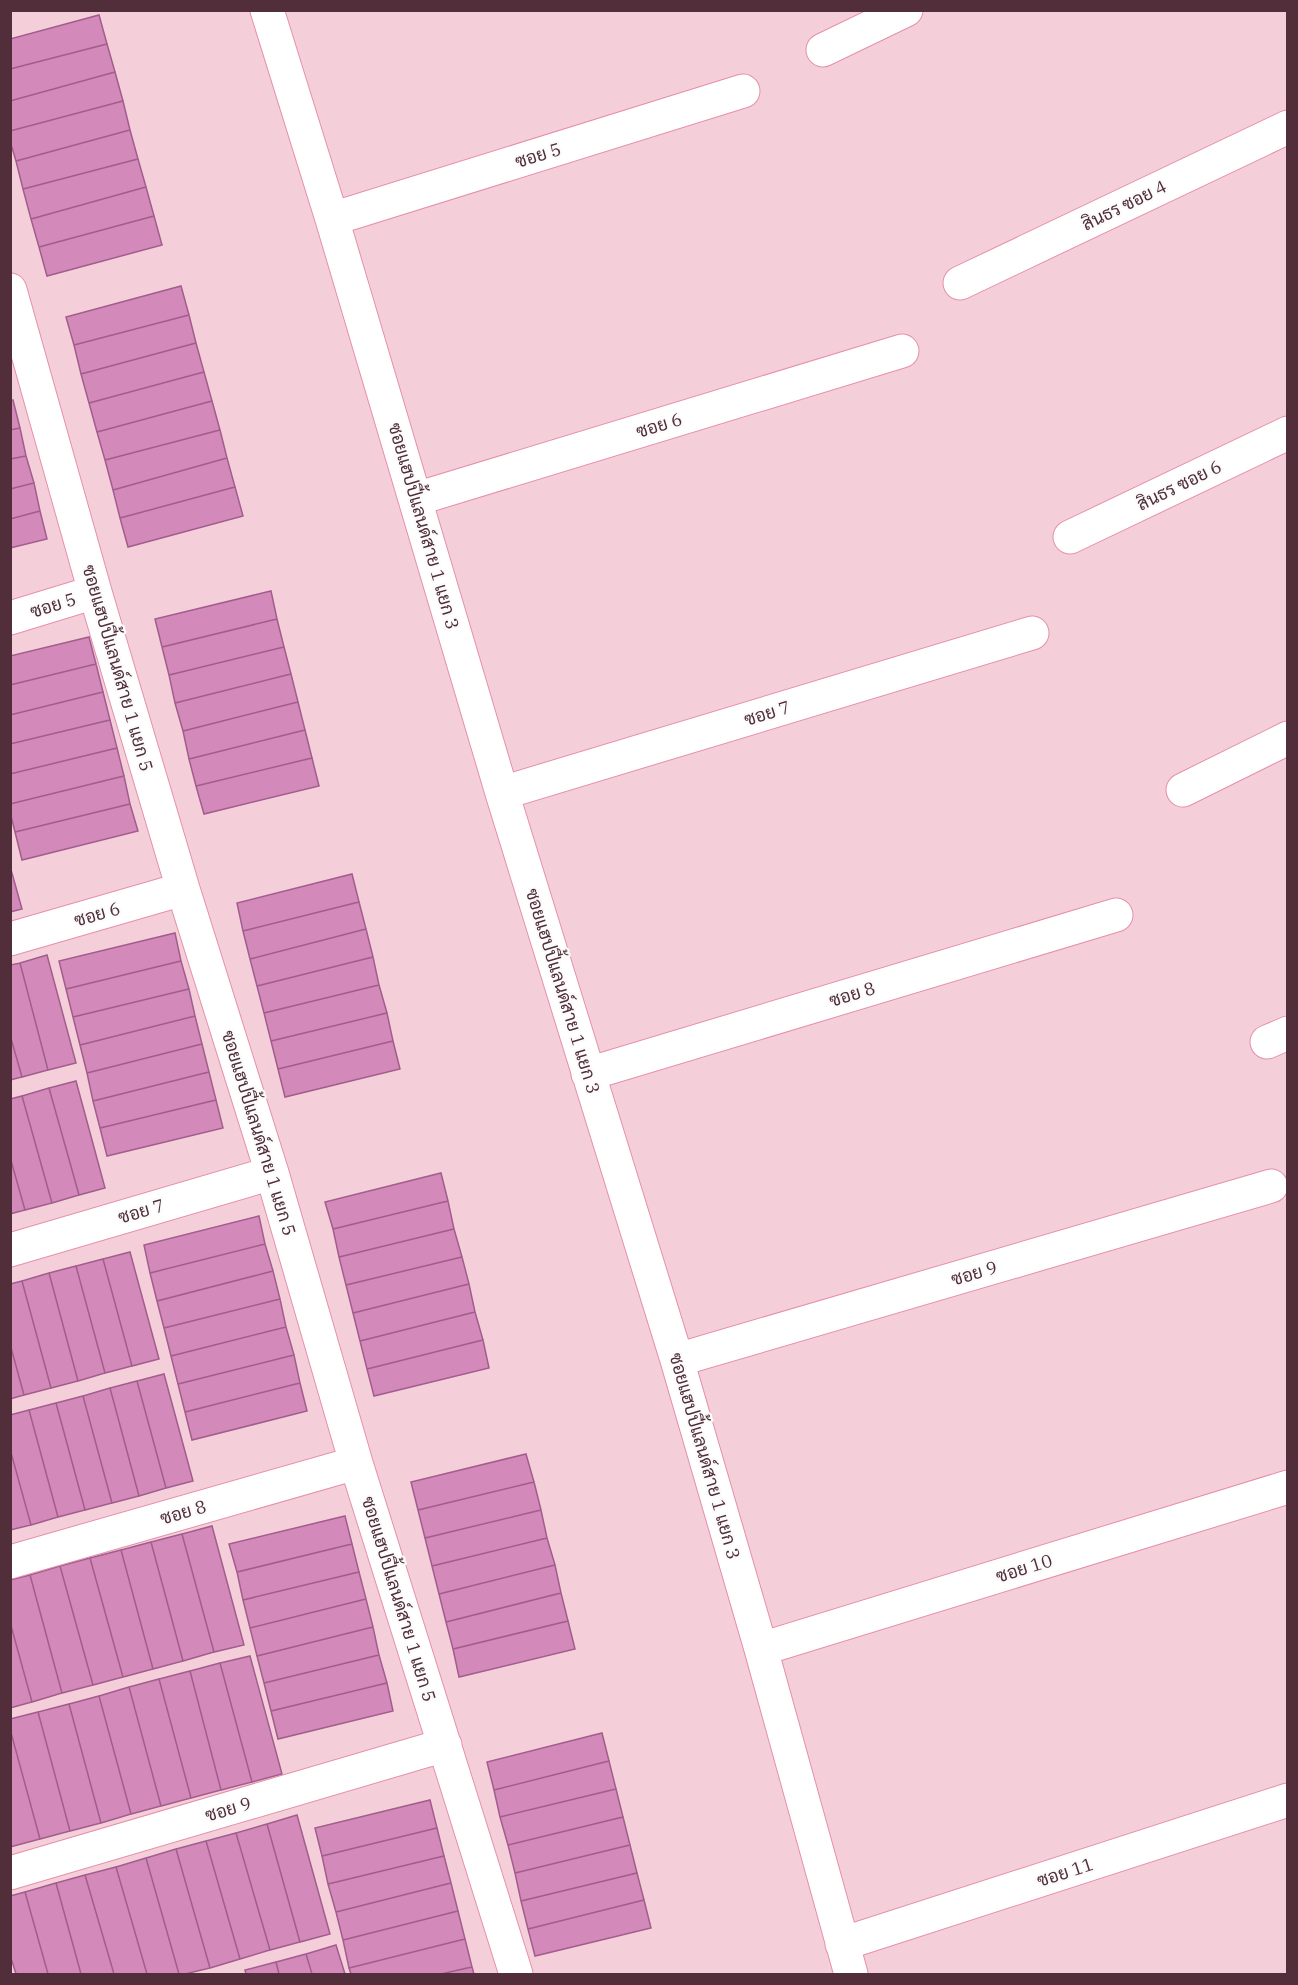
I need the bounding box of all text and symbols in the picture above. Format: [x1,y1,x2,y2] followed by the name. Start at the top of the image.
[512,137,564,173] street label: ซอย 5
[1078,175,1170,235] street label: สินธร ซอย 4
[633,407,685,443] street label: ซอย 6
[383,419,468,632] street label: ซอยแฮปปี้แลนด์สาย 1 แยก 3
[1133,455,1225,515] street label: สินธร ซอย 6
[77,561,162,774] street label: ซอยแฮปปี้แลนด์สาย 1 แยก 5
[27,587,79,623] street label: ซอย 5
[741,695,793,731] street label: ซอย 7
[521,884,609,1097] street label: ซอยแฮปปี้แลนด์สาย 1 แยก 3
[71,896,123,932] street label: ซอย 6
[826,976,878,1012] street label: ซอย 8
[217,1026,305,1239] street label: ซอยแฮปปี้แลนด์สาย 1 แยก 5
[115,1193,167,1229] street label: ซอย 7
[948,1255,1000,1291] street label: ซอย 9
[664,1349,749,1562] street label: ซอยแฮปปี้แลนด์สาย 1 แยก 3
[357,1492,445,1705] street label: ซอยแฮปปี้แลนด์สาย 1 แยก 5
[157,1494,209,1530] street label: ซอย 8
[993,1549,1055,1587] street label: ซอย 10
[202,1791,254,1827] street label: ซอย 9
[1034,1852,1096,1892] street label: ซอย 11

